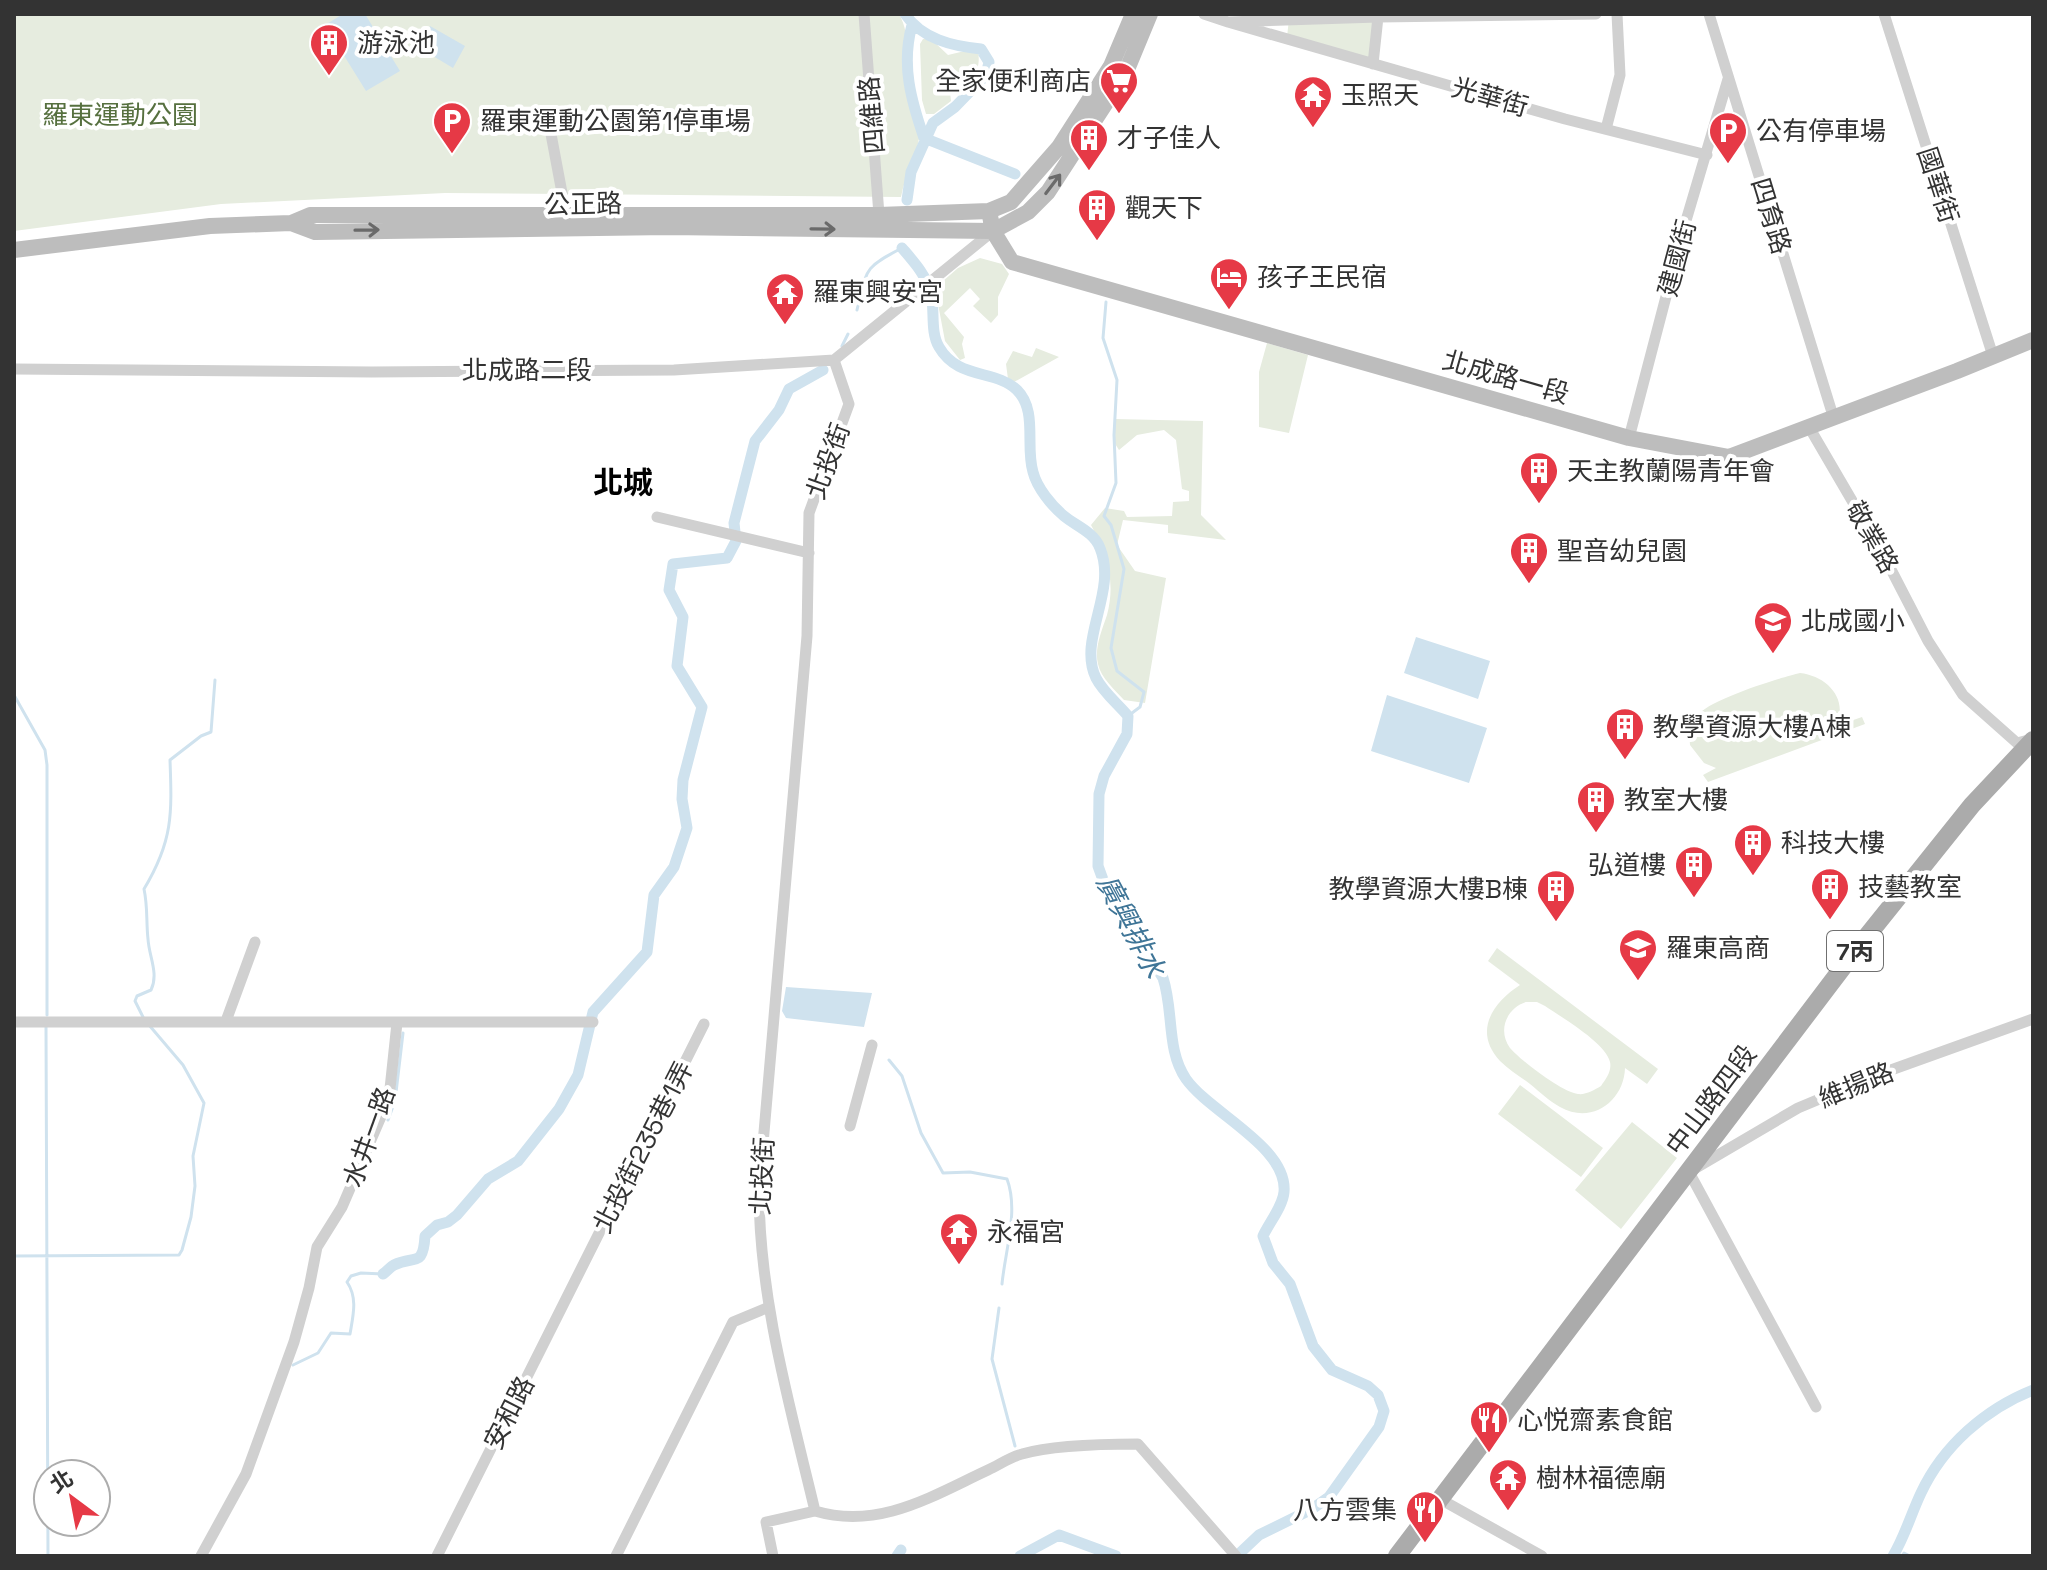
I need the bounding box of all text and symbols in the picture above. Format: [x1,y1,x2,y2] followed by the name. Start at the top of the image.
[308,22,350,77] building icon: 游泳池
[357,26,435,60] place label: 游泳池
[1098,60,1140,115] supermarket icon: 全家便利商店
[935,64,1091,98] place label: 全家便利商店
[1448,70,1532,124] street label: 光華街
[1292,74,1334,129] temple icon: 玉照天
[852,75,892,155] street label: 四維路
[1341,78,1419,112] place label: 玉照天
[42,98,198,132] park label: 羅東運動公園
[431,100,473,155] parking icon: 羅東運動公園第1停車場
[480,104,751,138] place label: 羅東運動公園第1停車場
[1707,110,1749,165] parking icon: 公有停車場
[1756,114,1886,148] place label: 公有停車場
[1068,117,1110,172] building icon: 才子佳人
[1117,121,1221,155] place label: 才子佳人
[1910,143,1966,227] street label: 國華街
[1045,174,1062,195] one-way arrow
[1743,174,1799,258] street label: 四育路
[544,186,622,222] street label: 公正路
[1076,187,1118,242] building icon: 觀天下
[1125,191,1203,225] place label: 觀天下
[1650,216,1704,300] street label: 建國街
[809,221,836,237] one-way arrow
[353,223,380,238] one-way arrow
[1208,256,1250,311] hotel icon: 孩子王民宿
[1257,260,1387,294] place label: 孩子王民宿
[764,271,806,326] temple icon: 羅東興安宮
[813,275,943,309] place label: 羅東興安宮
[1439,343,1573,411] street label: 北成路一段
[462,353,592,387] street label: 北成路二段
[799,419,857,503] street label: 北投街
[1518,450,1560,505] building icon: 天主教蘭陽青年會
[1567,454,1775,488] place label: 天主教蘭陽青年會
[593,463,653,502] district label: 北城
[1838,495,1906,579] street label: 敬業路
[1508,530,1550,585] building icon: 聖音幼兒園
[1557,534,1687,568] place label: 聖音幼兒園
[1752,600,1794,655] school or university icon: 北成國小
[1801,604,1905,638] place label: 北成國小
[1604,706,1646,761] building icon: 教學資源大樓A棟
[1653,710,1851,744] place label: 教學資源大樓A棟
[1575,779,1617,834] building icon: 教室大樓
[1624,783,1728,817] place label: 教室大樓
[1732,822,1774,877] building icon: 科技大樓
[1781,826,1885,860] place label: 科技大樓
[1673,844,1715,899] building icon: 弘道樓
[1588,848,1666,882] place label: 弘道樓
[1809,866,1851,921] building icon: 技藝教室
[1089,868,1174,986] water label: 廣興排水
[1535,868,1577,923] building icon: 教學資源大樓B棟
[1858,870,1962,904] place label: 技藝教室
[1329,872,1528,906] place label: 教學資源大樓B棟
[1617,927,1659,982] school or university icon: 羅東高商
[1666,931,1770,965] place label: 羅東高商
[1827,931,1883,971] road number: 7丙
[1658,1038,1764,1162] street label: 中山路四段
[1813,1055,1899,1115] street label: 維揚路
[585,1056,701,1238] street label: 北投街235巷1弄
[335,1082,403,1192] street label: 水井一路
[743,1136,781,1216] street label: 北投街
[938,1211,980,1266] temple icon: 永福宮
[987,1215,1065,1249] place label: 永福宮
[476,1371,542,1455] street label: 安和路
[1468,1399,1510,1454] restaurant icon: 心悦齋素食館
[1517,1403,1673,1437] place label: 心悦齋素食館
[1487,1457,1529,1512] temple icon: 樹林福德廟
[32,1458,112,1538] north arrow
[1536,1461,1666,1495] place label: 樹林福德廟
[45,1463,78,1499] text: 北
[1404,1489,1446,1544] restaurant icon: 八方雲集
[1293,1493,1397,1527] place label: 八方雲集

